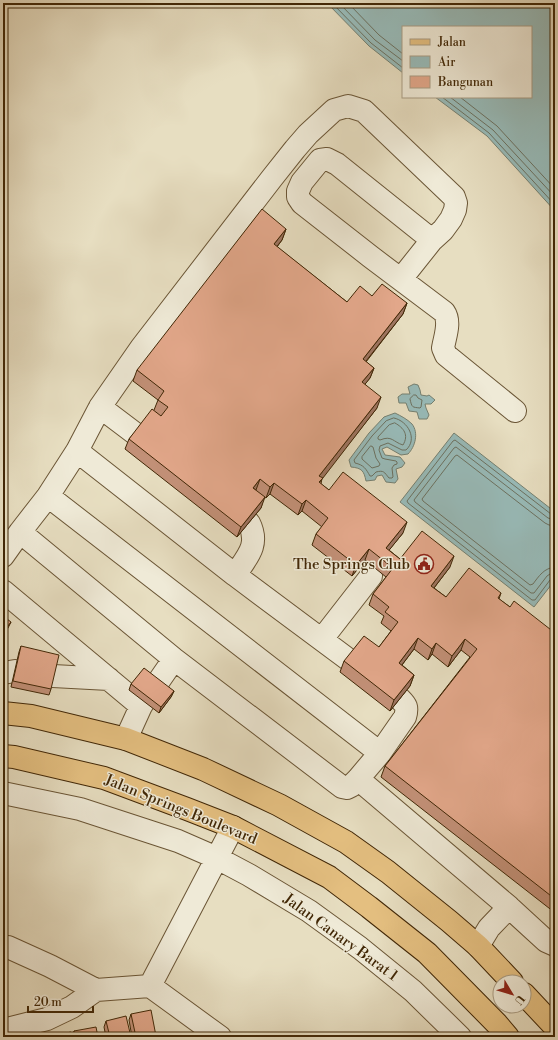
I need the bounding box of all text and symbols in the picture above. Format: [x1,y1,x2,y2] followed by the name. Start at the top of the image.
[402,26,532,98] legend
[437,35,466,50] text: Jalan
[437,55,455,70] text: Air
[437,75,493,90] text: Bangunan
[413,553,435,575] public building icon: The Springs Club
[293,555,410,574] place label: The Springs Club
[101,770,260,849] street label: Jalan Springs Boulevard
[279,889,402,986] street label: Jalan Canary Barat 1
[492,974,532,1014] north arrow
[28,988,93,1014] scale bar
[511,992,527,1008] text: U
[34,995,62,1010] text: 20 m

